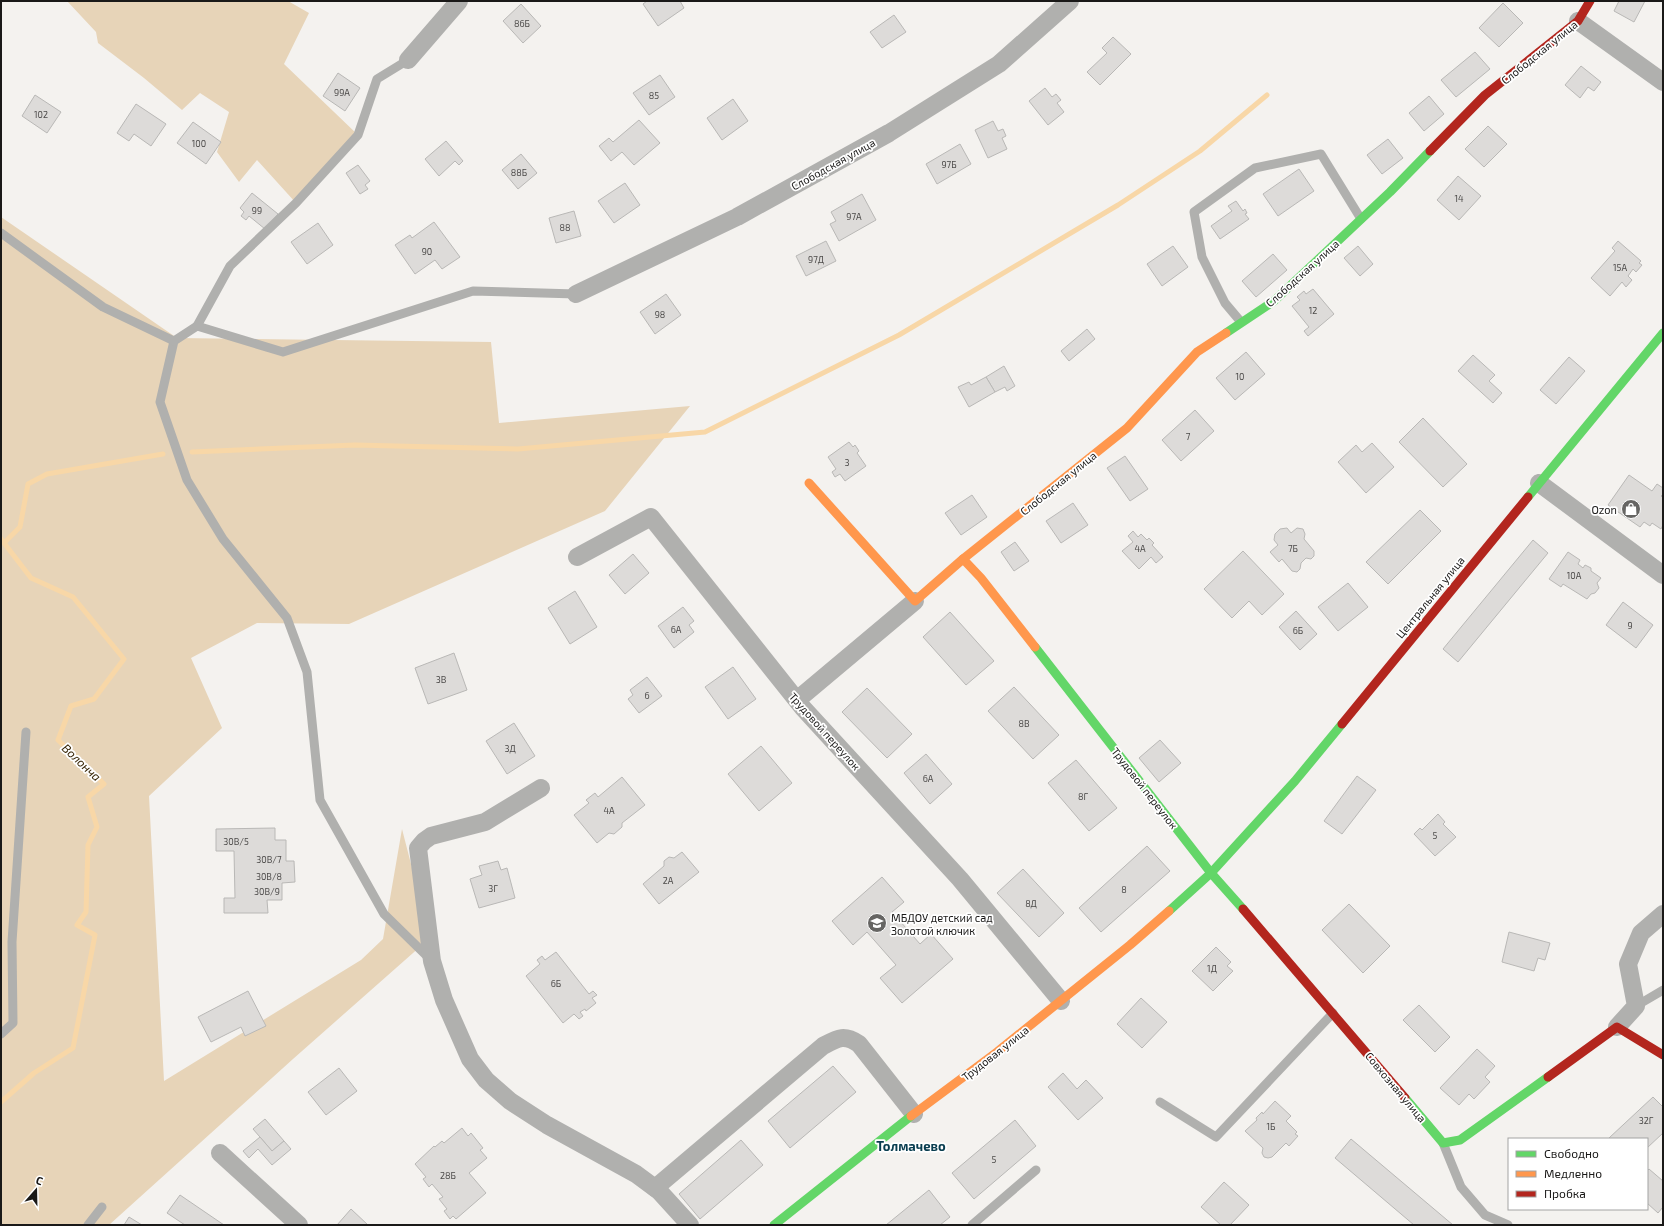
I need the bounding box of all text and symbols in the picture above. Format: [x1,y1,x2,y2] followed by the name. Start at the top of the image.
[1498,17,1580,87] street label: Слободская улица
[514,18,530,29] house number: 86Б
[334,87,350,98] house number: 99А
[649,90,659,101] house number: 85
[34,109,48,120] house number: 102
[789,135,878,193] street label: Слободская улица
[192,138,206,149] house number: 100
[941,159,957,170] house number: 97Б
[511,167,527,178] house number: 88Б
[1454,193,1464,204] house number: 14
[252,205,262,216] house number: 99
[846,211,862,222] house number: 97А
[560,222,570,233] house number: 88
[1263,237,1342,310] street label: Слободская улица
[422,246,432,257] house number: 90
[808,254,824,265] house number: 97Д
[1613,262,1627,273] house number: 15А
[1309,305,1317,316] house number: 12
[655,309,665,320] house number: 98
[1235,371,1245,382] house number: 10
[1186,431,1191,442] house number: 7
[1017,448,1099,518] street label: Слободская улица
[844,457,850,468] house number: 3
[1620,498,1642,520] shop icon: Ozon
[1591,503,1617,516] place label: Ozon
[1134,543,1146,554] house number: 4А
[1288,543,1298,554] house number: 7Б
[1393,554,1468,641] street label: Центральная улица
[1567,570,1582,581] house number: 10А
[1627,620,1633,631] house number: 9
[671,624,682,635] house number: 6А
[1293,625,1303,636] house number: 6Б
[436,674,447,685] house number: 3В
[644,690,650,701] house number: 6
[786,690,863,773] street label: Трудовой переулок
[1018,718,1030,729] house number: 8В
[60,741,104,784] water label: Волонча
[504,743,516,754] house number: 3Д
[1108,745,1181,832] street label: Трудовой переулок
[923,773,934,784] house number: 6А
[1078,791,1088,802] house number: 8Г
[603,805,615,816] house number: 4А
[1433,830,1438,841] house number: 5
[223,836,249,847] house number: 30В/5
[256,854,282,865] house number: 30В/7
[256,871,282,882] house number: 30В/8
[663,875,674,886] house number: 2А
[488,883,498,894] house number: 3Г
[1121,884,1127,895] house number: 8
[254,886,280,897] house number: 30В/9
[1025,898,1037,909] house number: 8Д
[891,911,993,937] place label: МБДОУ детский сад Золотой ключик
[866,912,888,934] school or university icon: МБДОУ детский сад Золотой ключик
[1207,963,1217,974] house number: 1Д
[551,978,561,989] house number: 6Б
[959,1023,1032,1084] street label: Трудовая улица
[1362,1049,1429,1125] street label: Совхозная улица
[1639,1115,1654,1126] house number: 32Г
[1267,1121,1275,1132] house number: 1Б
[876,1138,946,1154] district label: Толмачево
[1508,1138,1648,1210] legend
[1544,1146,1599,1160] text: Свободно
[992,1154,997,1165] house number: 5
[1544,1166,1602,1180] text: Медленно
[16,1170,56,1210] north arrow
[440,1170,456,1181] house number: 28Б
[34,1173,45,1188] text: С
[1544,1186,1586,1200] text: Пробка

